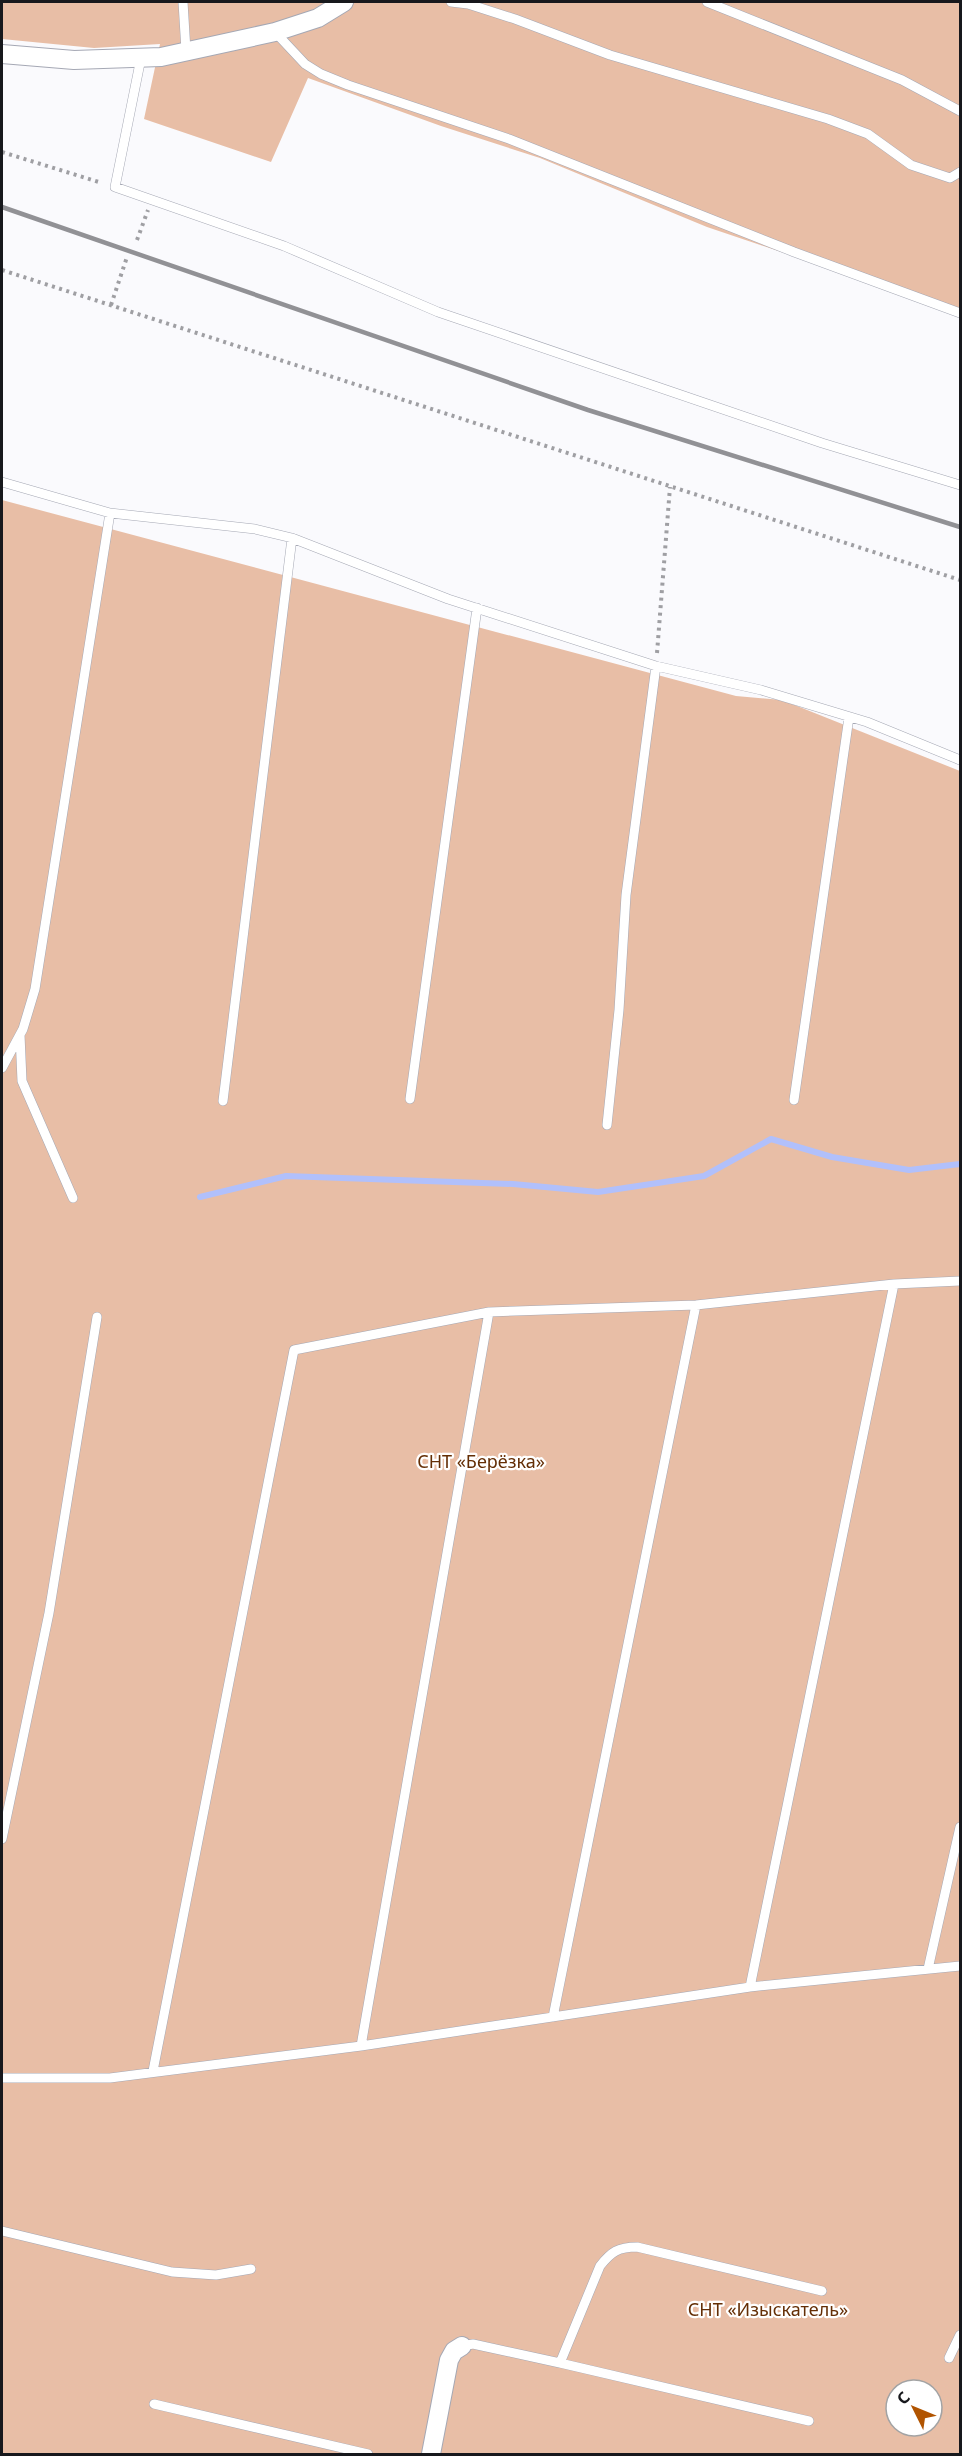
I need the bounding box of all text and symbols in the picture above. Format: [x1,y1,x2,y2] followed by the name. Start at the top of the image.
[417,1449,545,1473] park label: СНТ «Берёзка»
[688,2297,848,2321] park label: СНТ «Изыскатель»
[884,2378,944,2438] north arrow
[891,2386,915,2409] text: С

